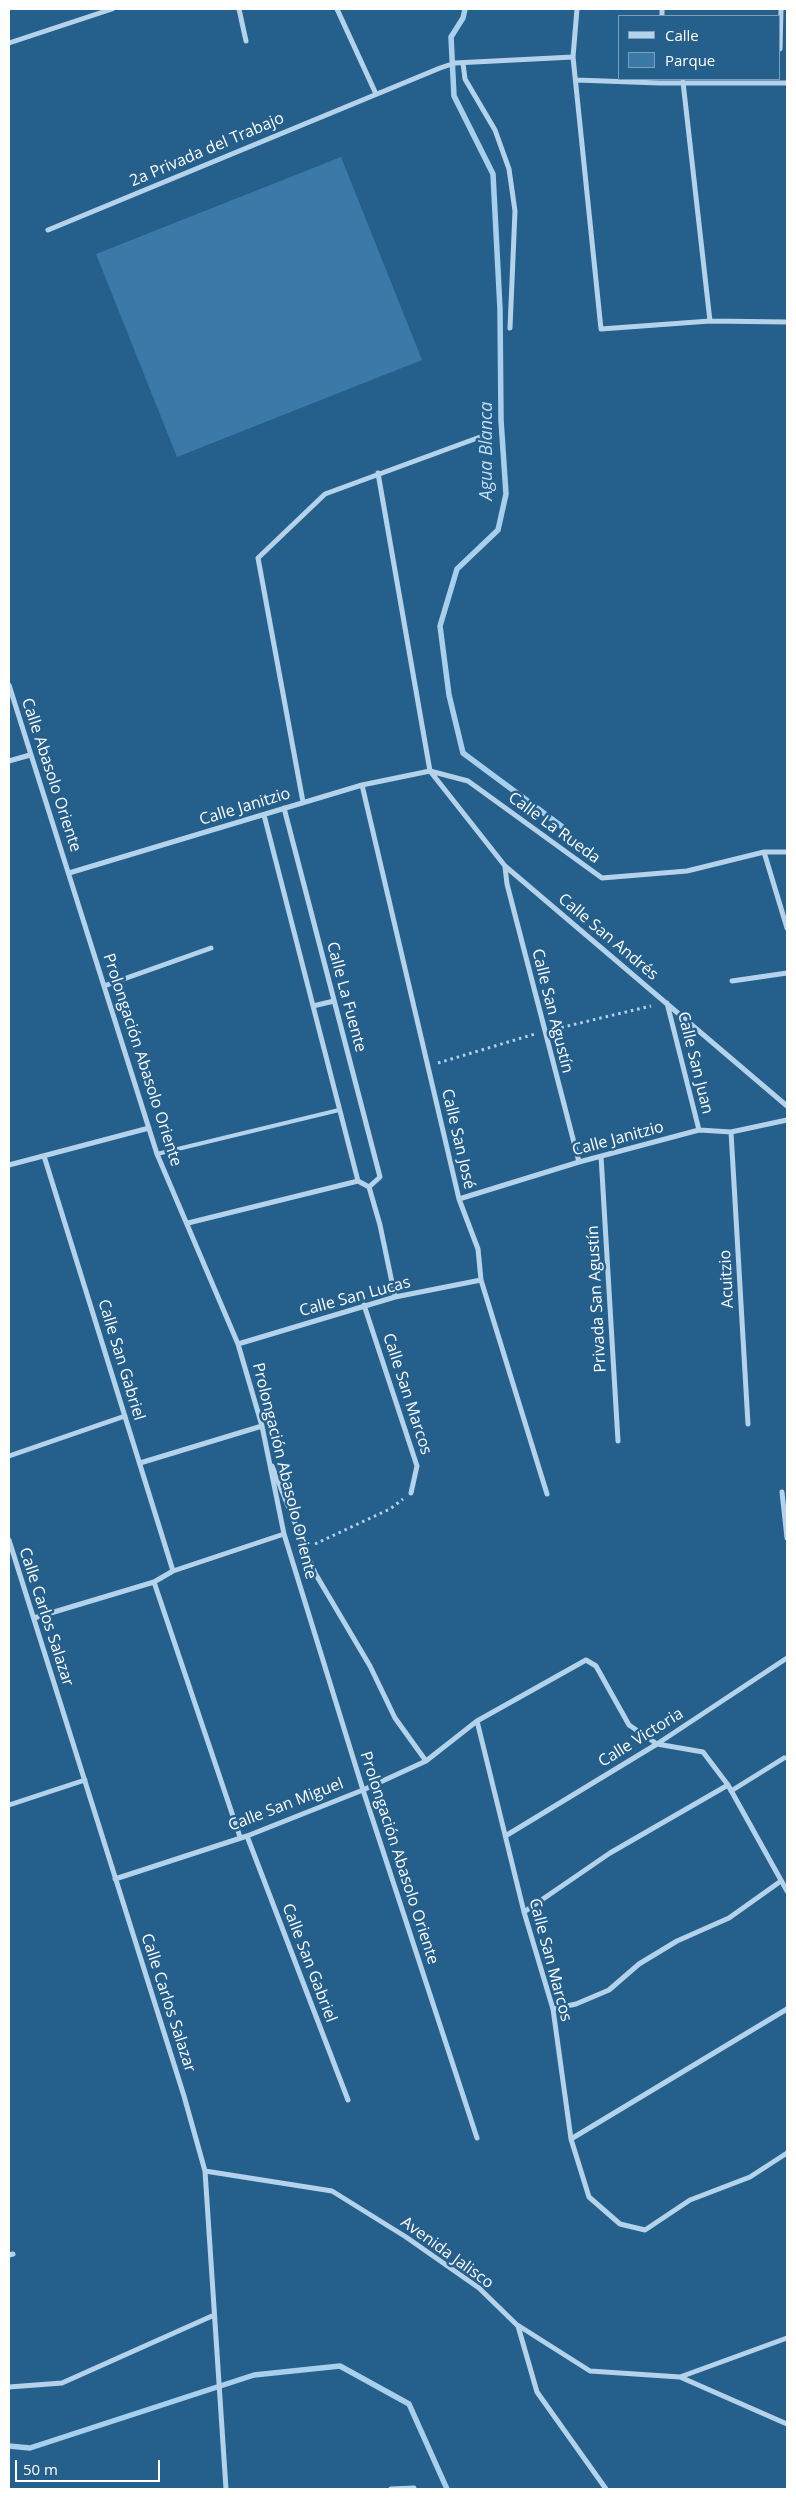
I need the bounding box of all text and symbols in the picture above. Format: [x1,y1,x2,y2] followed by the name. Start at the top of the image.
[618,15,781,80] legend
[665,25,699,45] text: Calle
[665,50,715,70] text: Parque
[127,109,287,191] street label: 2a Privada del Trabajo
[476,402,498,500] water label: Agua Blanca
[17,696,85,854] street label: Calle Abasolo Oriente
[197,784,293,830] street label: Calle Janitzio
[504,788,604,868] street label: Calle La Rueda
[554,890,662,984] street label: Calle San Andrés
[322,940,370,1054] street label: Calle La Fuente
[527,947,577,1075] street label: Calle San Agustín
[98,951,186,1169] street label: Prolongación Abasolo Oriente
[673,1010,717,1116] street label: Calle San Juan
[437,1087,479,1191] street label: Calle San José
[570,1118,666,1160] street label: Calle Janitzio
[584,1225,610,1373] street label: Privada San Agustín
[716,1249,738,1309] street label: Acuitzio
[297,1273,413,1321] street label: Calle San Lucas
[93,1297,149,1423] street label: Calle San Gabriel
[378,1331,436,1457] street label: Calle San Marcos
[248,1361,320,1581] street label: Prolongación Abasolo Oriente
[15,1545,77,1689] street label: Calle Carlos Salazar
[595,1704,687,1772] street label: Calle Victoria
[355,1749,443,1967] street label: Prolongación Abasolo Oriente
[226,1774,346,1836] street label: Calle San Miguel
[524,1896,576,2024] street label: Calle San Marcos
[278,1901,340,2025] street label: Calle San Gabriel
[137,1931,199,2075] street label: Calle Carlos Salazar
[397,2213,497,2293] street label: Avenida Jalisco
[18,2450,162,2482] scale bar
[23,2459,58,2479] text: 50 m

